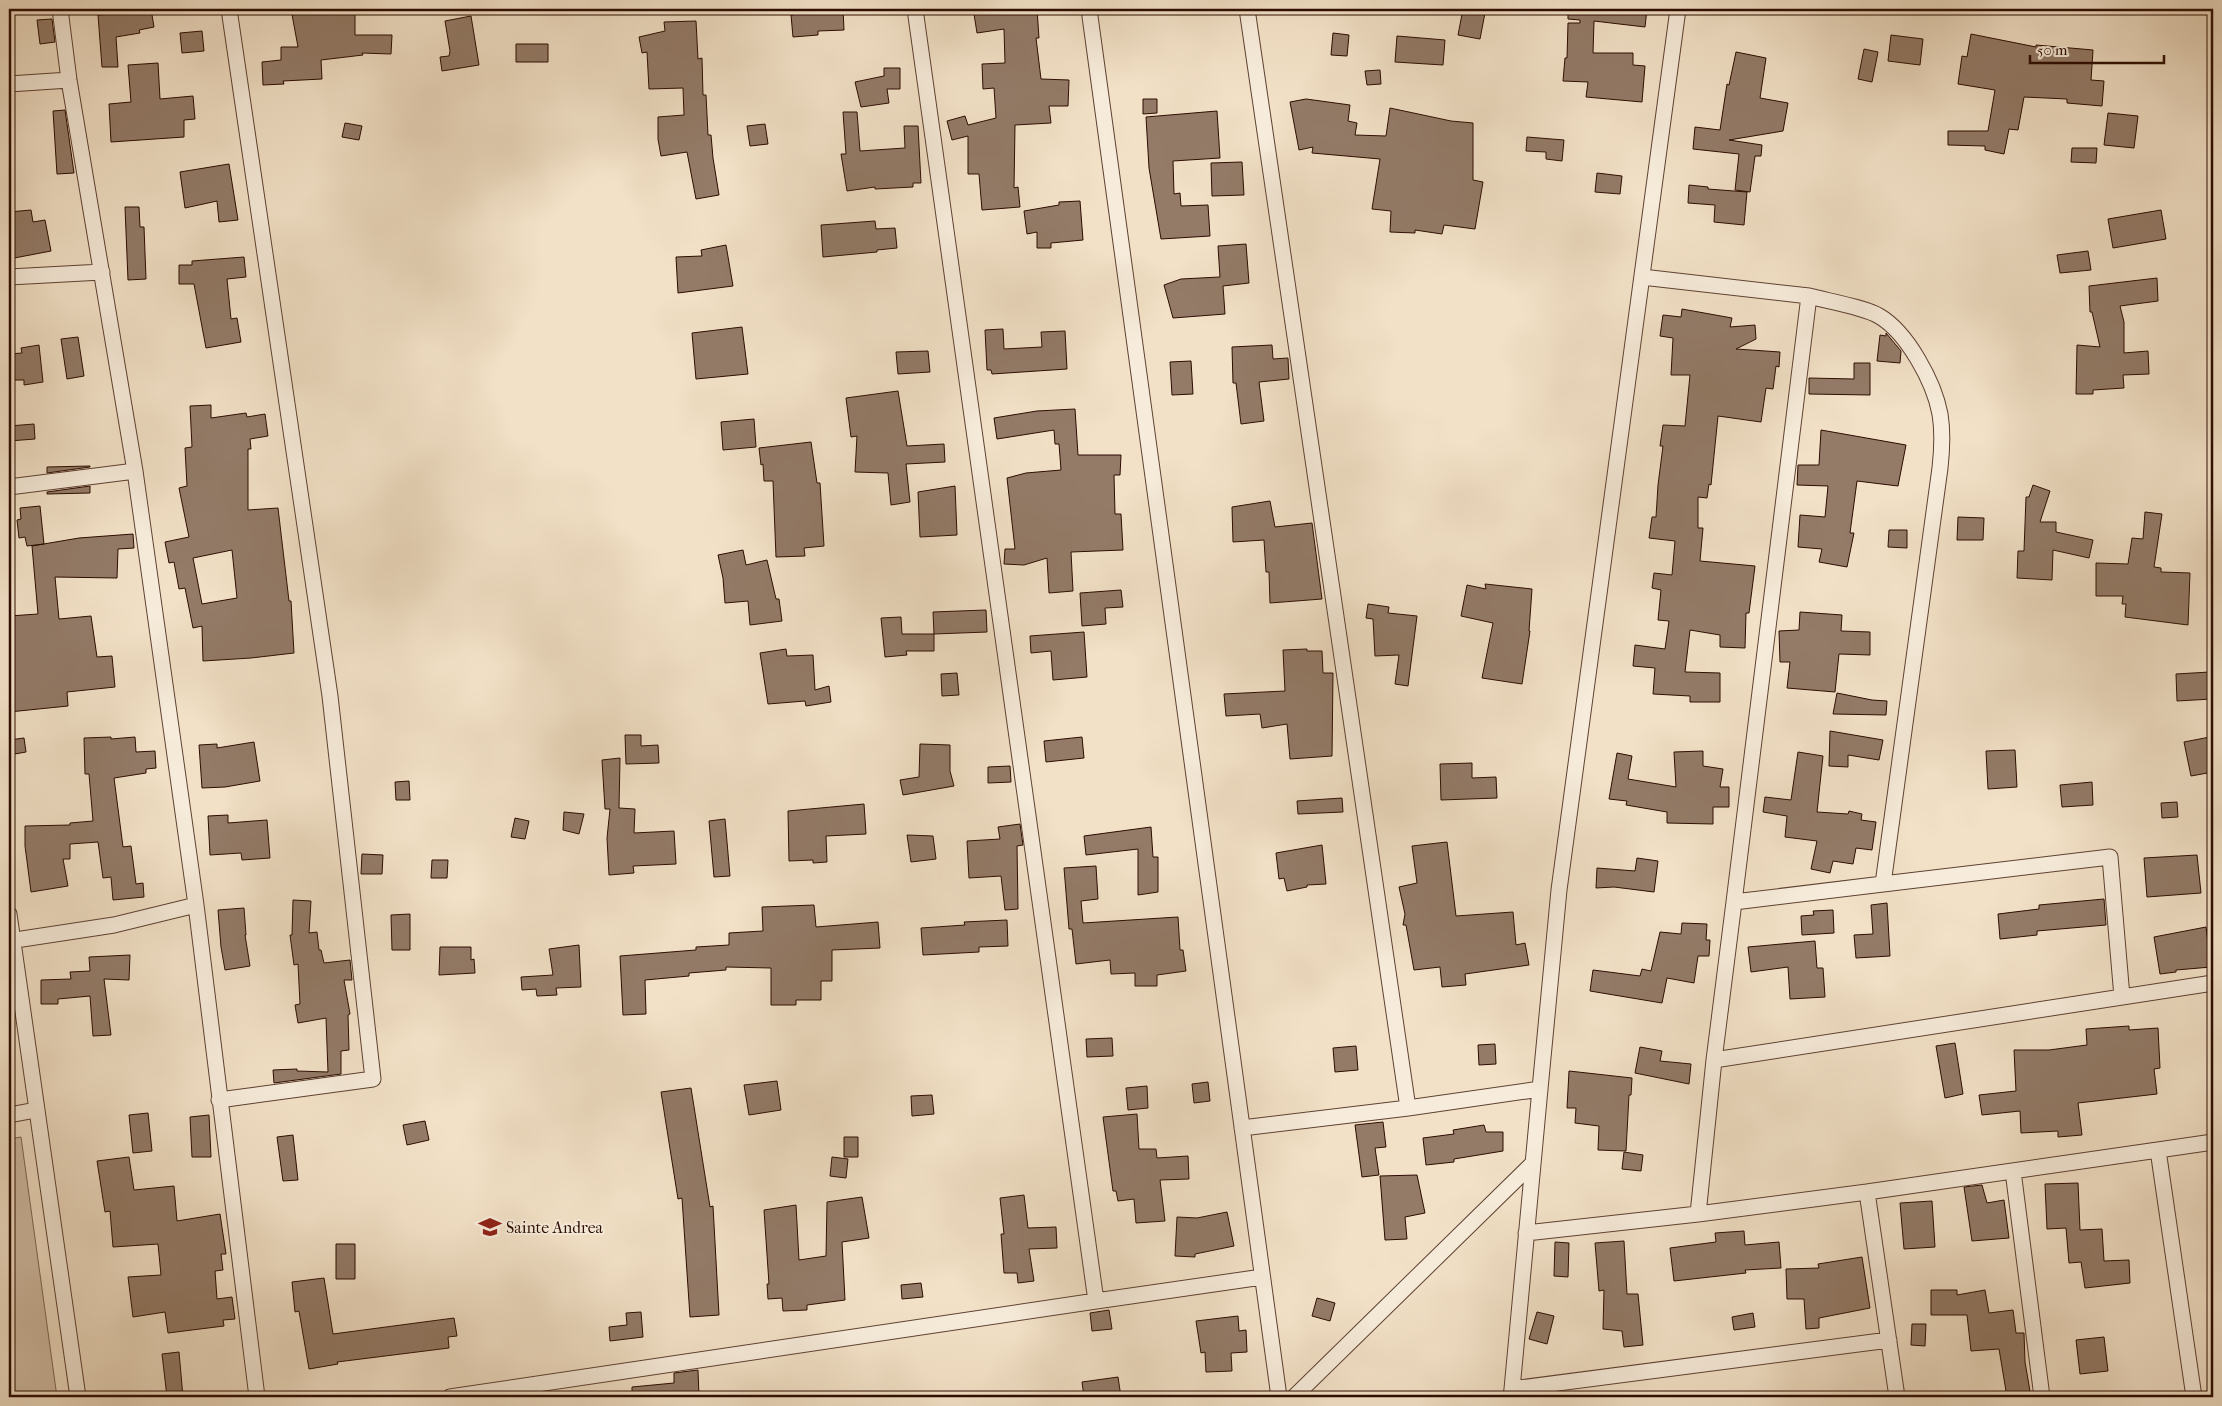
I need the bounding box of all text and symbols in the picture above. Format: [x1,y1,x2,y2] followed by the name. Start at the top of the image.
[2030,32,2163,64] scale bar
[2037,41,2068,59] text: 50 m
[477,1214,503,1240] school or university icon: Sainte Andrea
[506,1218,604,1237] place label: Sainte Andrea

